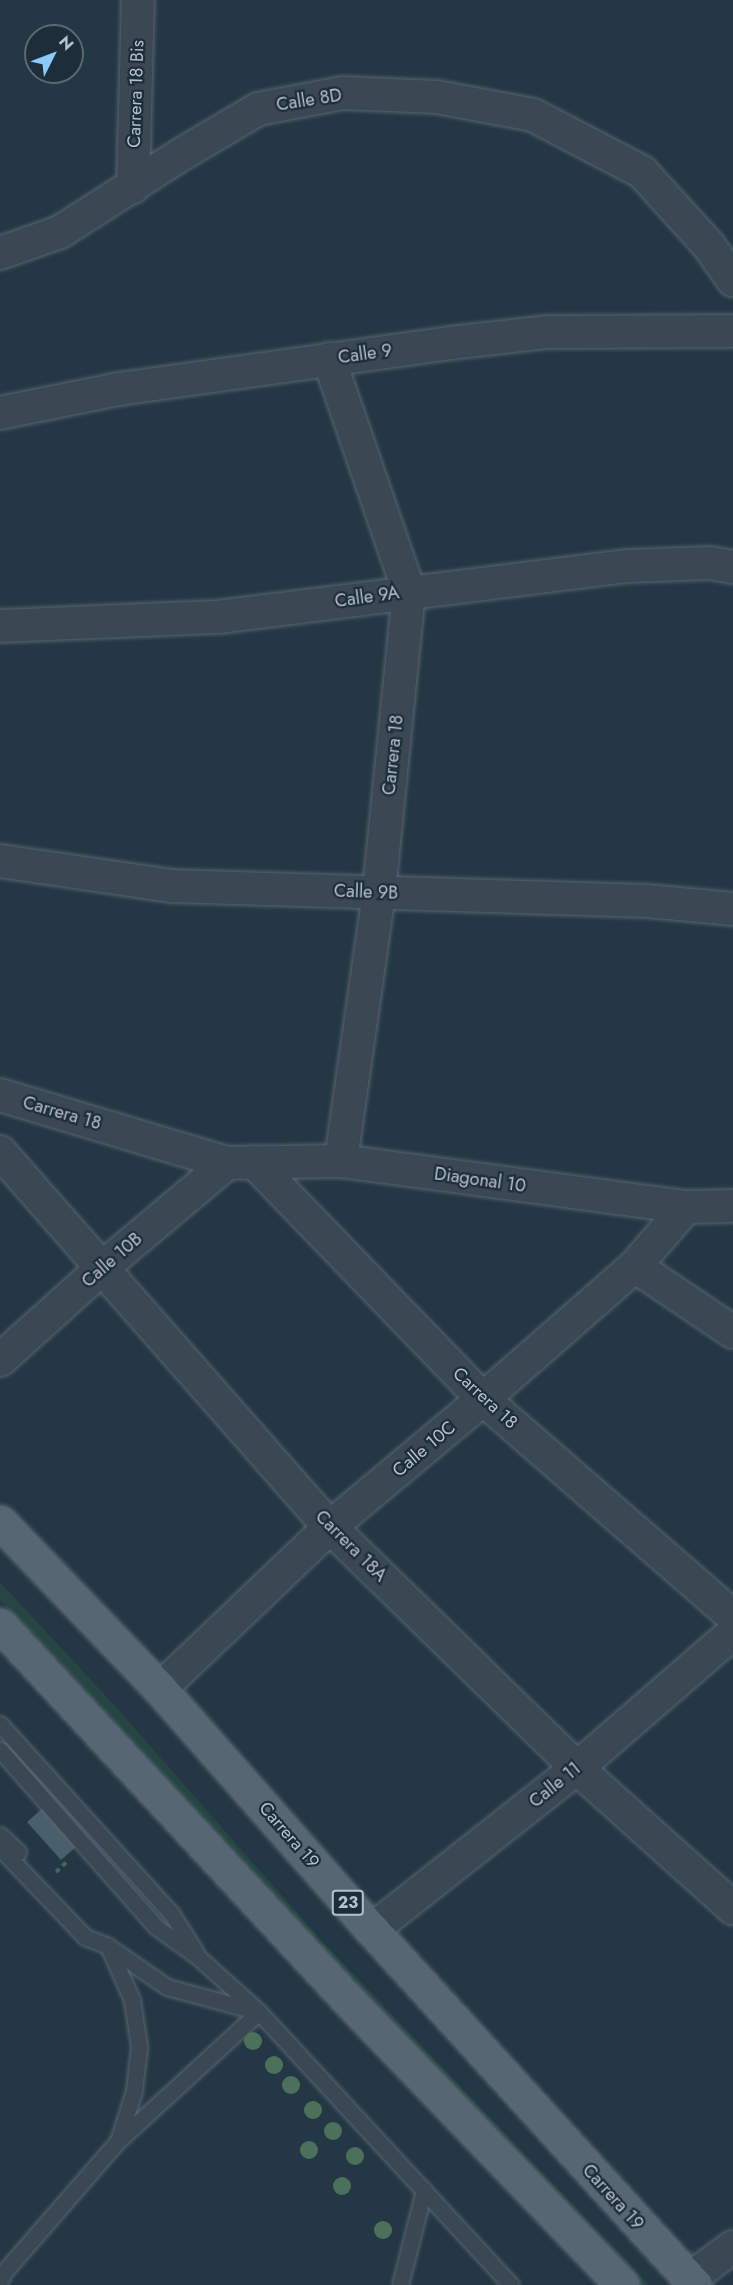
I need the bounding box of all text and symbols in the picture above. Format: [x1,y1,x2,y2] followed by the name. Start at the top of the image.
[24,24,84,84] north arrow
[53,31,79,55] text: N
[123,40,149,148] street label: Carrera 18 Bis
[275,84,343,116] street label: Calle 8D
[337,340,393,368] street label: Calle 9
[333,582,401,612] street label: Calle 9A
[378,714,408,796] street label: Carrera 18
[333,880,399,904] street label: Calle 9B
[20,1092,104,1134] street label: Carrera 18
[433,1163,527,1197] street label: Diagonal 10
[77,1228,147,1292] street label: Calle 10B
[448,1363,522,1433] street label: Carrera 18
[388,1417,460,1481] street label: Calle 10C
[311,1506,391,1586] street label: Carrera 18A
[525,1758,585,1812] street label: Calle 11
[254,1797,324,1873] street label: Carrera 19
[332,1890,364,1916] road number: 23
[578,2160,648,2234] street label: Carrera 19

